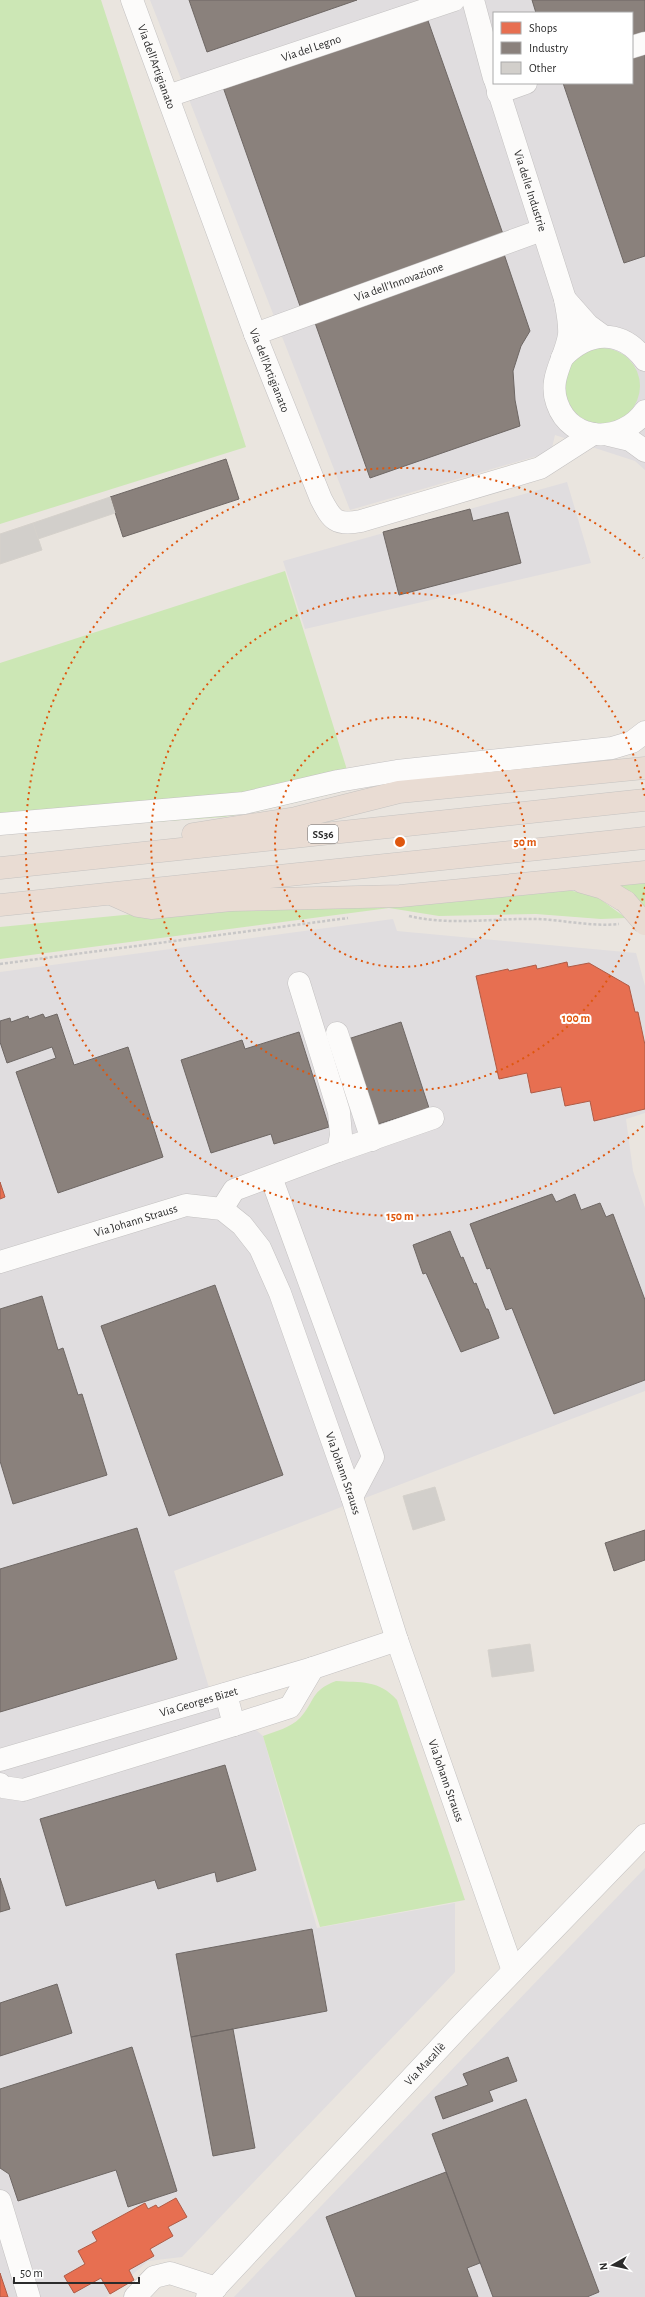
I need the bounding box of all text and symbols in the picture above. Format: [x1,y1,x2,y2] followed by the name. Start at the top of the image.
[493,12,633,84] legend
[529,22,557,34] text: Shops
[135,23,178,111] street label: Via dell'Artigianato
[280,32,343,64] street label: Via del Legno
[529,42,568,55] text: Industry
[529,62,556,74] text: Other
[512,148,549,233] street label: Via delle Industrie
[353,260,445,304] street label: Via dell'Innovazione
[247,327,292,414] street label: Via dell'Artigianato
[308,825,338,843] road number: SS36
[393,835,407,849] centre of rings
[514,836,537,848] text: 50 m
[562,1012,590,1024] text: 100 m
[93,1202,179,1239] street label: Via Johann Strauss
[386,1210,414,1222] text: 150 m
[324,1431,363,1516] street label: Via Johann Strauss
[158,1684,239,1719] street label: Via Georges Bizet
[426,1738,466,1823] street label: Via Johann Strauss
[402,2040,447,2088] street label: Via Macallè
[593,2245,633,2285] north arrow
[14,2259,139,2285] scale bar
[598,2262,610,2271] text: N
[20,2267,43,2279] text: 50 m

